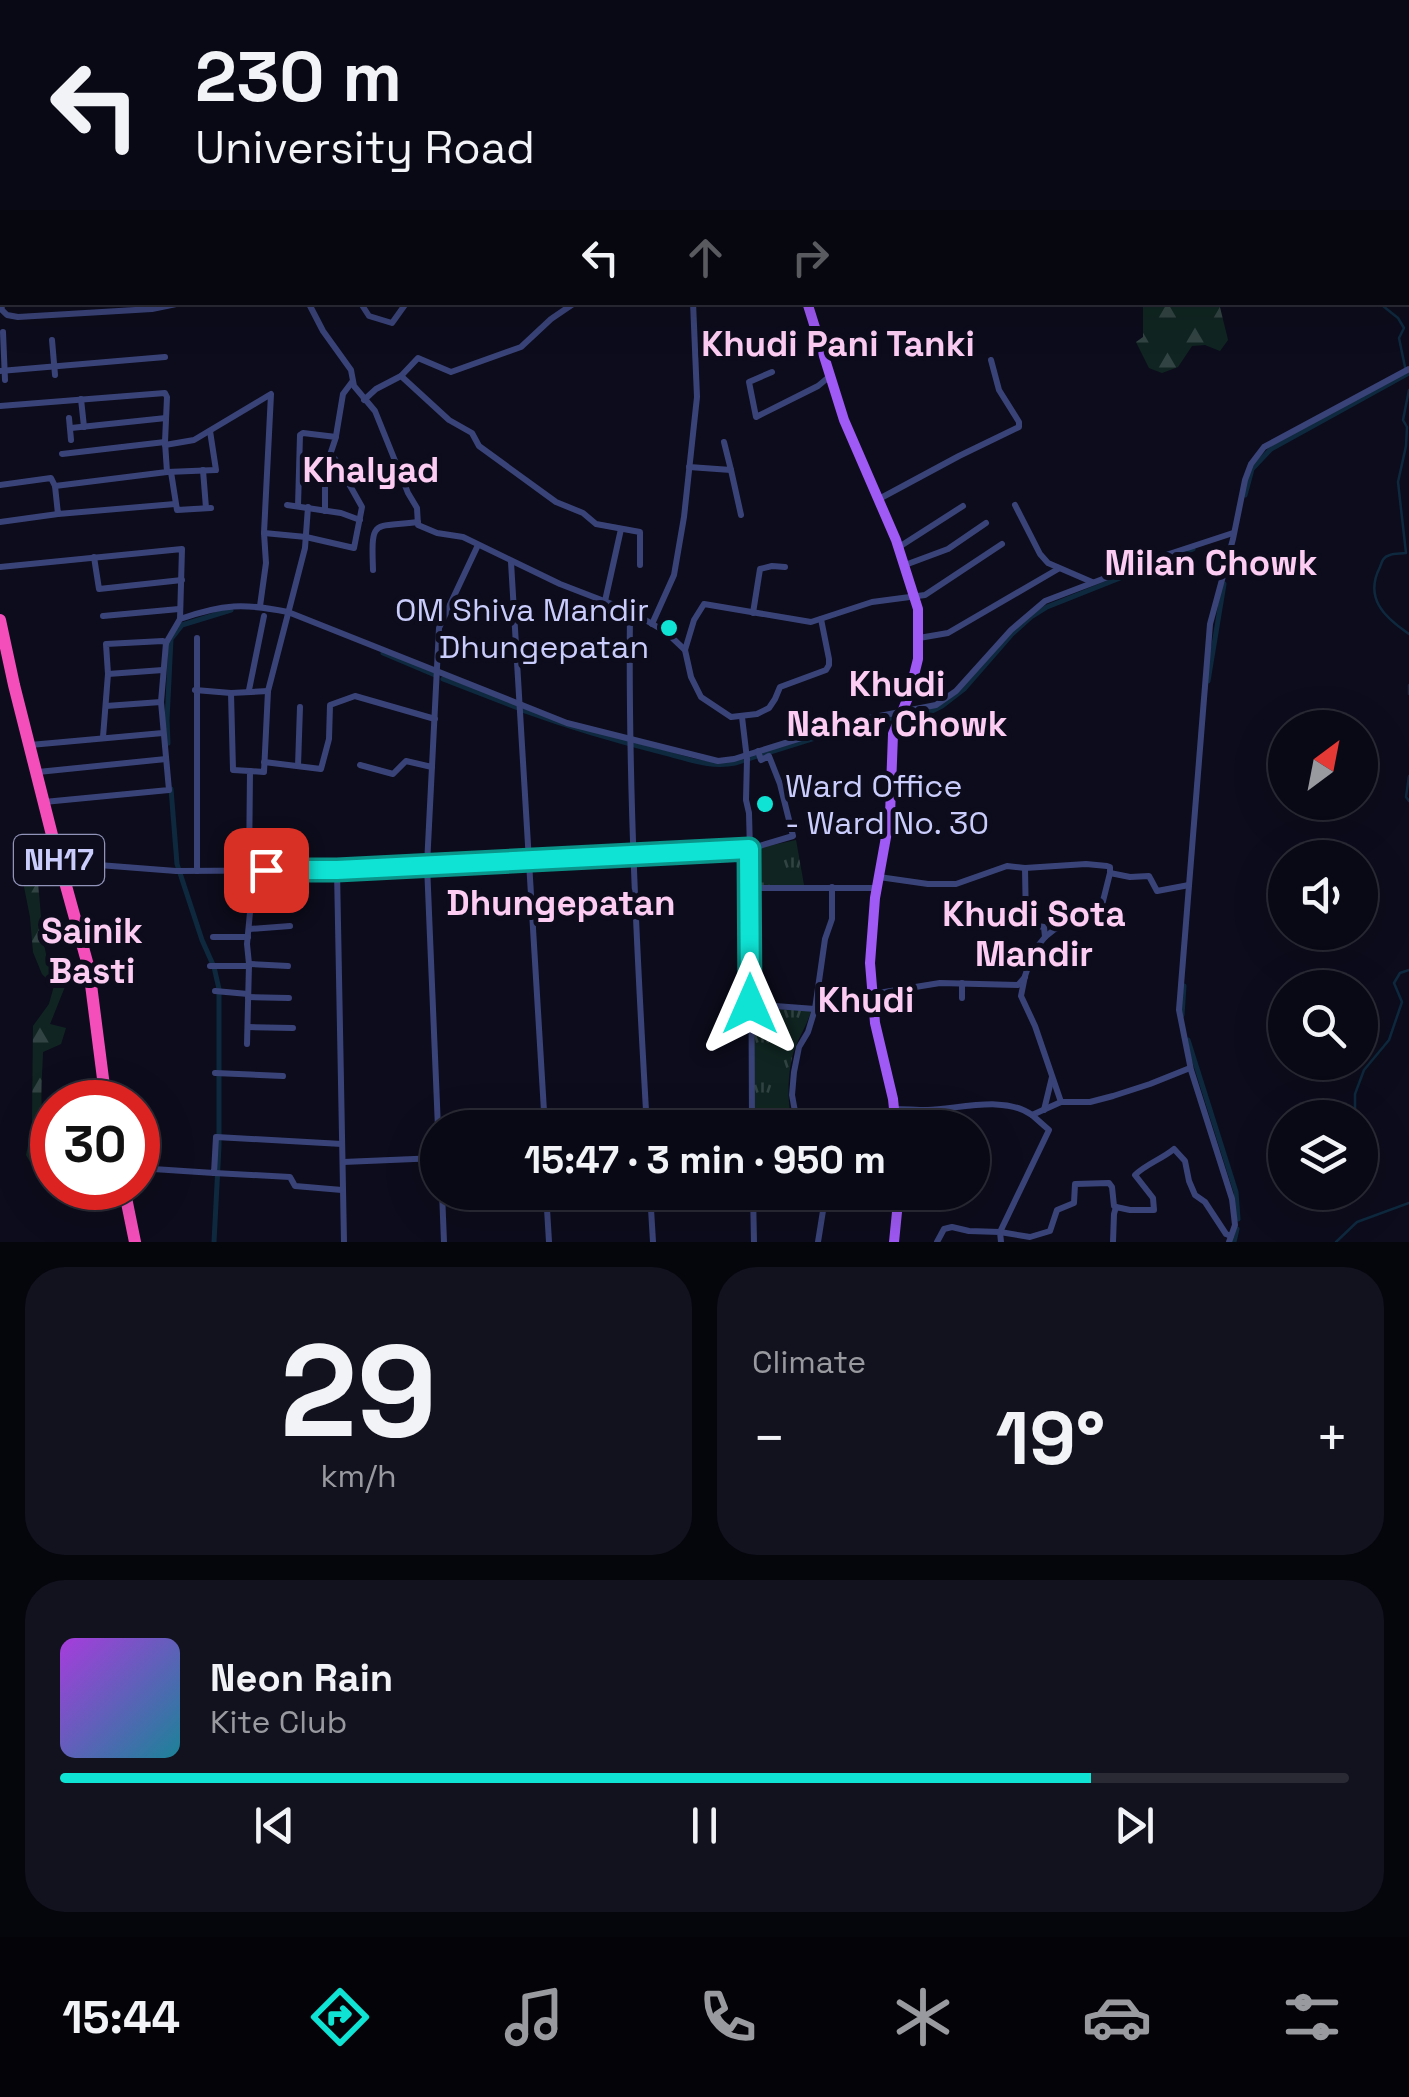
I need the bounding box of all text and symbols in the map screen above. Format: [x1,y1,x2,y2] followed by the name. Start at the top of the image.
[195,32,402,121] text: 230 m
[30,40,160,170] icon: left
[195,119,535,176] text: University Road
[573,230,628,285] icon: left
[678,230,733,285] icon: ahead
[783,230,838,285] icon: right
[701,322,975,366] district label: Khudi Pani Tanki
[303,448,439,492] district label: Khalyad
[1105,541,1318,585] district label: Milan Chowk
[395,590,649,667] place label: OM Shiva Mandir Dhungepatan
[658,617,680,639] marker: OM Shiva Mandir Dhungepatan
[787,662,1008,746] district label: Khudi Nahar Chowk
[1268,710,1378,820] north arrow
[1268,710,1378,1210] map controls
[785,766,989,843] place label: Ward Office - Ward No. 30
[754,793,776,815] marker: Ward Office - Ward No. 30
[224,828,309,913] pin
[14,835,104,885] road number: NH17
[1268,840,1378,950] button: sound
[239,843,294,898] icon: arrive
[446,881,676,925] district label: Dhungepatan
[942,892,1126,976] district label: Khudi Sota Mandir
[41,909,143,993] district label: Sainik Basti
[698,952,802,1056] position arrow
[1268,970,1378,1080] button: search
[818,978,914,1022] district label: Khudi
[30,1080,160,1210] speed limit sign: 30
[1268,1100,1378,1210] button: layers
[524,1136,886,1184] text: 15:47 · 3 min · 950 m
[280,1308,437,1474] text: 29
[752,1342,866,1382] text: Climate
[996,1390,1105,1486] text: 19°
[752,1403,786,1473] text: −
[1315,1403,1349,1473] text: +
[320,1456,397,1496] text: km/h
[210,1654,393,1702] text: Neon Rain
[210,1702,347,1742] text: Kite Club
[247,1798,302,1853] icon: previous
[677,1798,732,1853] icon: pause
[1107,1798,1162,1853] icon: next
[305,1982,375,2052] icon: directions
[499,1982,569,2052] icon: music
[693,1982,763,2052] icon: phone
[888,1982,958,2052] icon: climate
[1082,1982,1152,2052] icon: car
[1277,1982,1347,2052] icon: filters
[62,1989,180,2046] text: 15:44

